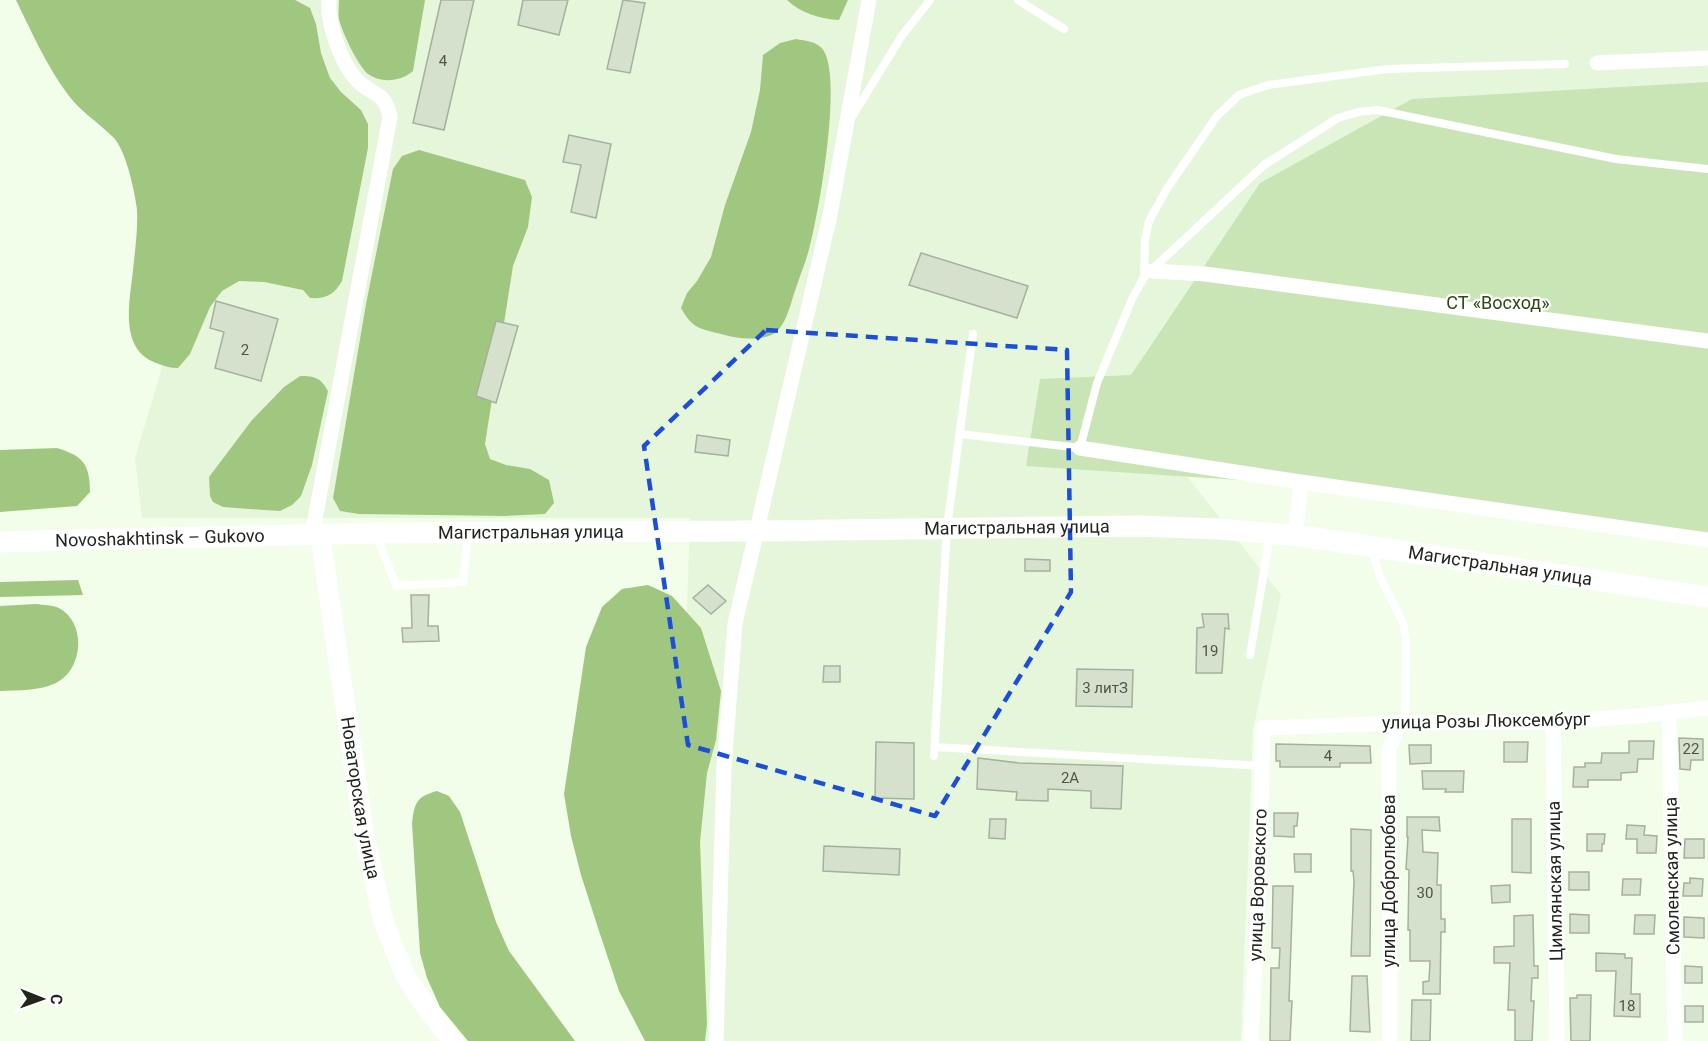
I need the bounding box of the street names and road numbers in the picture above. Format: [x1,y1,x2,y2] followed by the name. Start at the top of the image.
[924,515,1110,539] street label: Магистральная улица
[438,521,624,543] street label: Магистральная улица
[55,525,265,551] street label: Novoshakhtinsk – Gukovo
[1407,541,1594,590] street label: Магистральная улица
[1382,708,1591,733] street label: улица Розы Люксембург
[337,715,385,881] street label: Новаторская улица
[1378,794,1399,968] street label: улица Добролюбова
[1660,797,1683,955] street label: Смоленская улица
[1543,801,1566,961] street label: Цимлянская улица
[1244,808,1271,962] street label: улица Воровского

